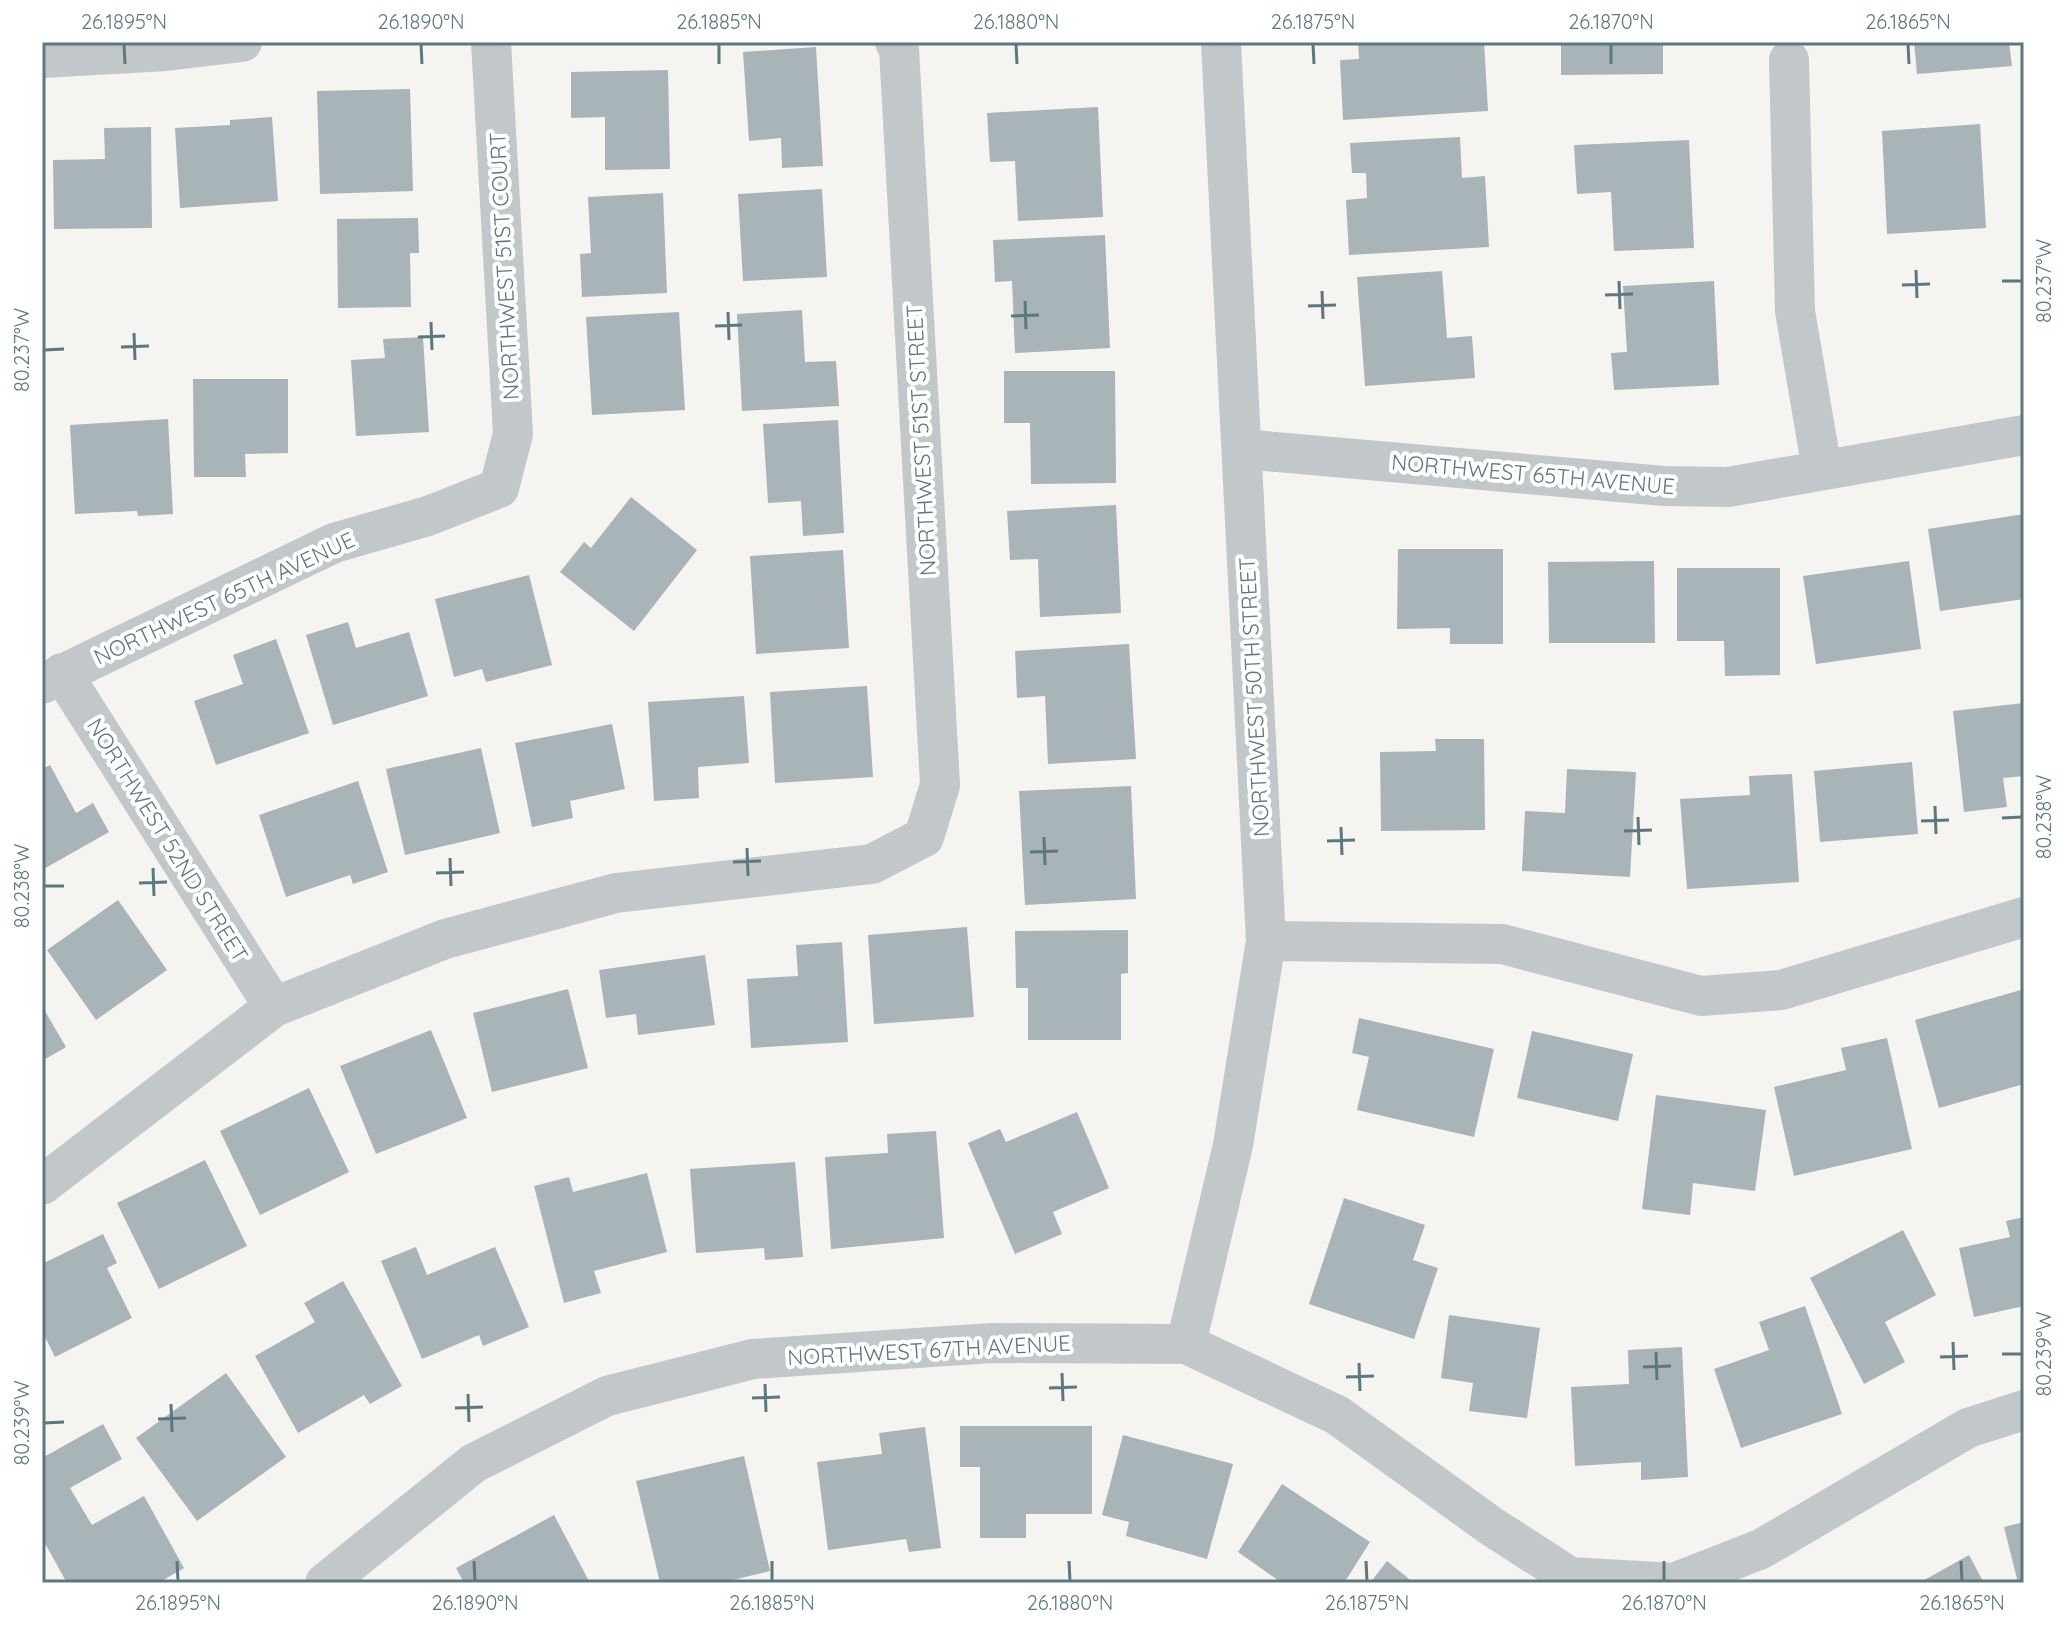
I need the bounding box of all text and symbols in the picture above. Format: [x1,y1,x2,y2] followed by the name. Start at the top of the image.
[81,9,167,34] text: 26.1895°N
[377,9,465,34] text: 26.1890°N
[676,9,762,34] text: 26.1885°N
[973,9,1059,34] text: 26.1880°N
[1271,9,1355,34] text: 26.1875°N
[1568,9,1654,34] text: 26.1870°N
[1865,9,1951,34] text: 26.1865°N
[483,131,525,401] street label: NORTHWEST 51ST COURT
[2031,239,2056,323] text: 80.237°W
[900,303,942,577] street label: NORTHWEST 51ST STREET
[9,308,34,392] text: 80.237°W
[1390,448,1676,500] street label: NORTHWEST 65TH AVENUE
[89,525,359,671] street label: NORTHWEST 65TH AVENUE
[1233,556,1275,838] street label: NORTHWEST 50TH STREET
[81,713,255,967] street label: NORTHWEST 52ND STREET
[2031,775,2056,859] text: 80.238°W
[9,844,34,928] text: 80.238°W
[2031,1312,2056,1397] text: 80.239°W
[787,1329,1071,1371] street label: NORTHWEST 67TH AVENUE
[9,1381,34,1466] text: 80.239°W
[135,1590,221,1615] text: 26.1895°N
[431,1590,519,1615] text: 26.1890°N
[729,1590,815,1615] text: 26.1885°N
[1027,1590,1113,1615] text: 26.1880°N
[1325,1590,1409,1615] text: 26.1875°N
[1621,1590,1707,1615] text: 26.1870°N
[1919,1590,2005,1615] text: 26.1865°N

